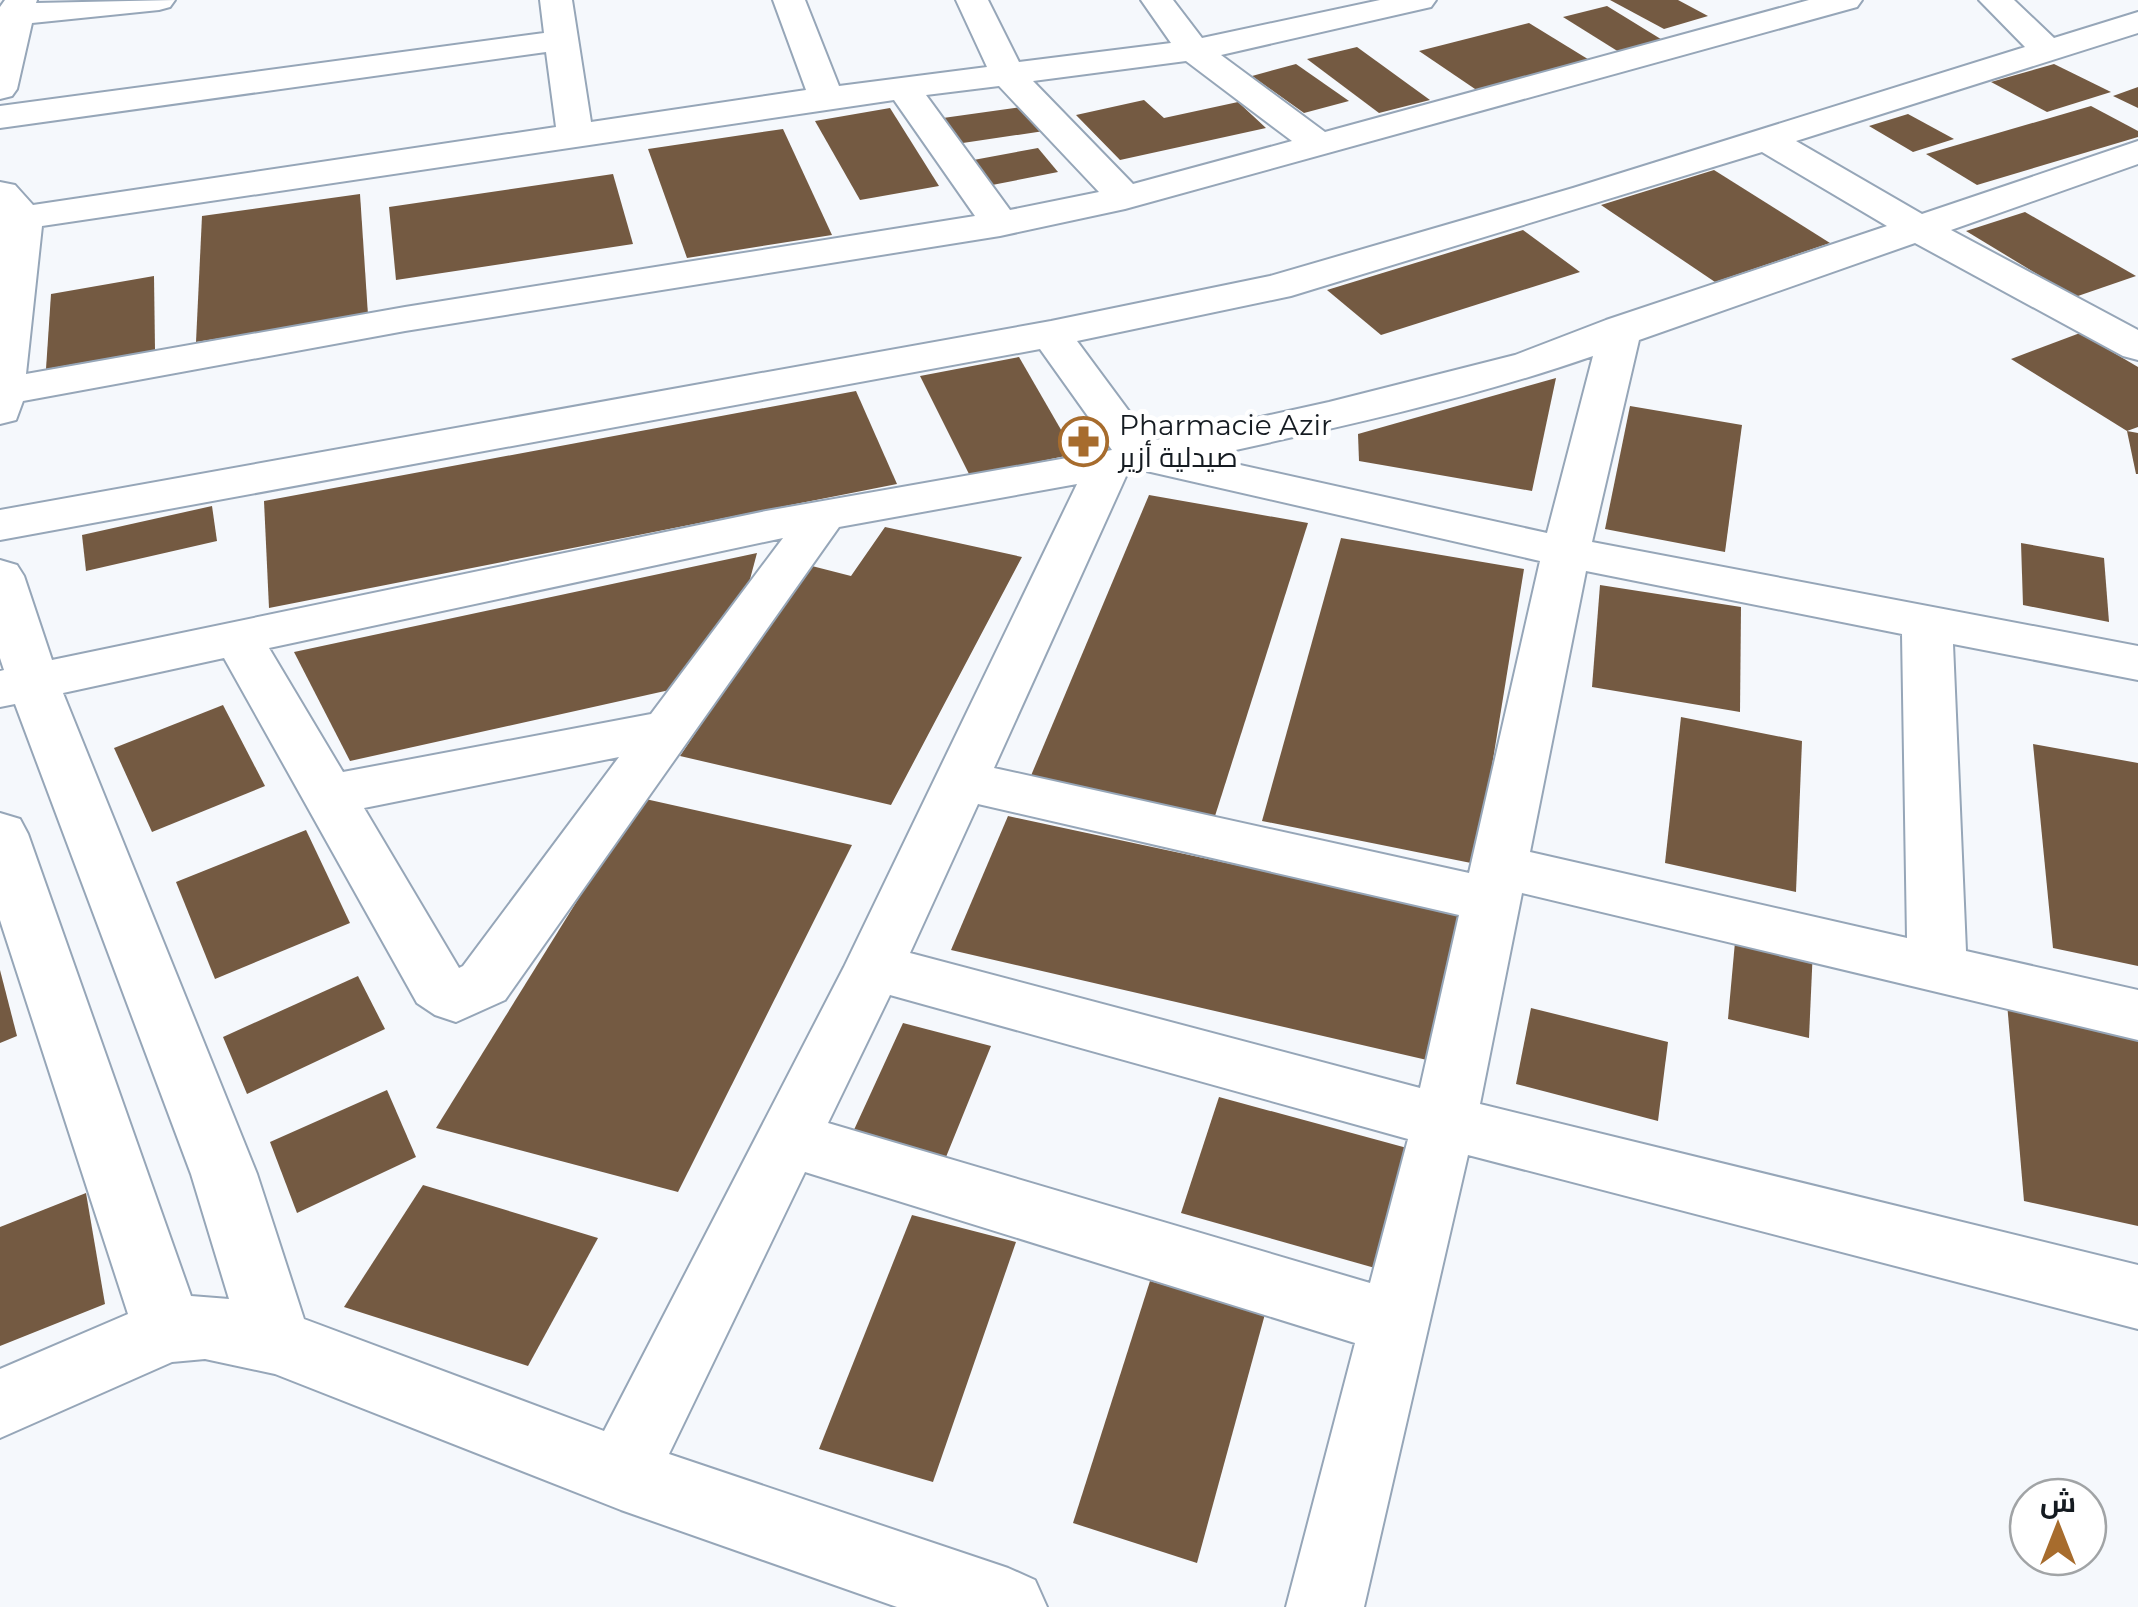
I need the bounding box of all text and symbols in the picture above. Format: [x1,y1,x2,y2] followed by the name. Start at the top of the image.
[1117,408,1332,474] place label: Pharmacie Azir صيدلية أزير
[1058,415,1110,467] pharmacy icon: Pharmacie Azir صيدلية أزير
[2008,1477,2108,1577] north arrow
[2040,1485,2076,1519] text: ش

